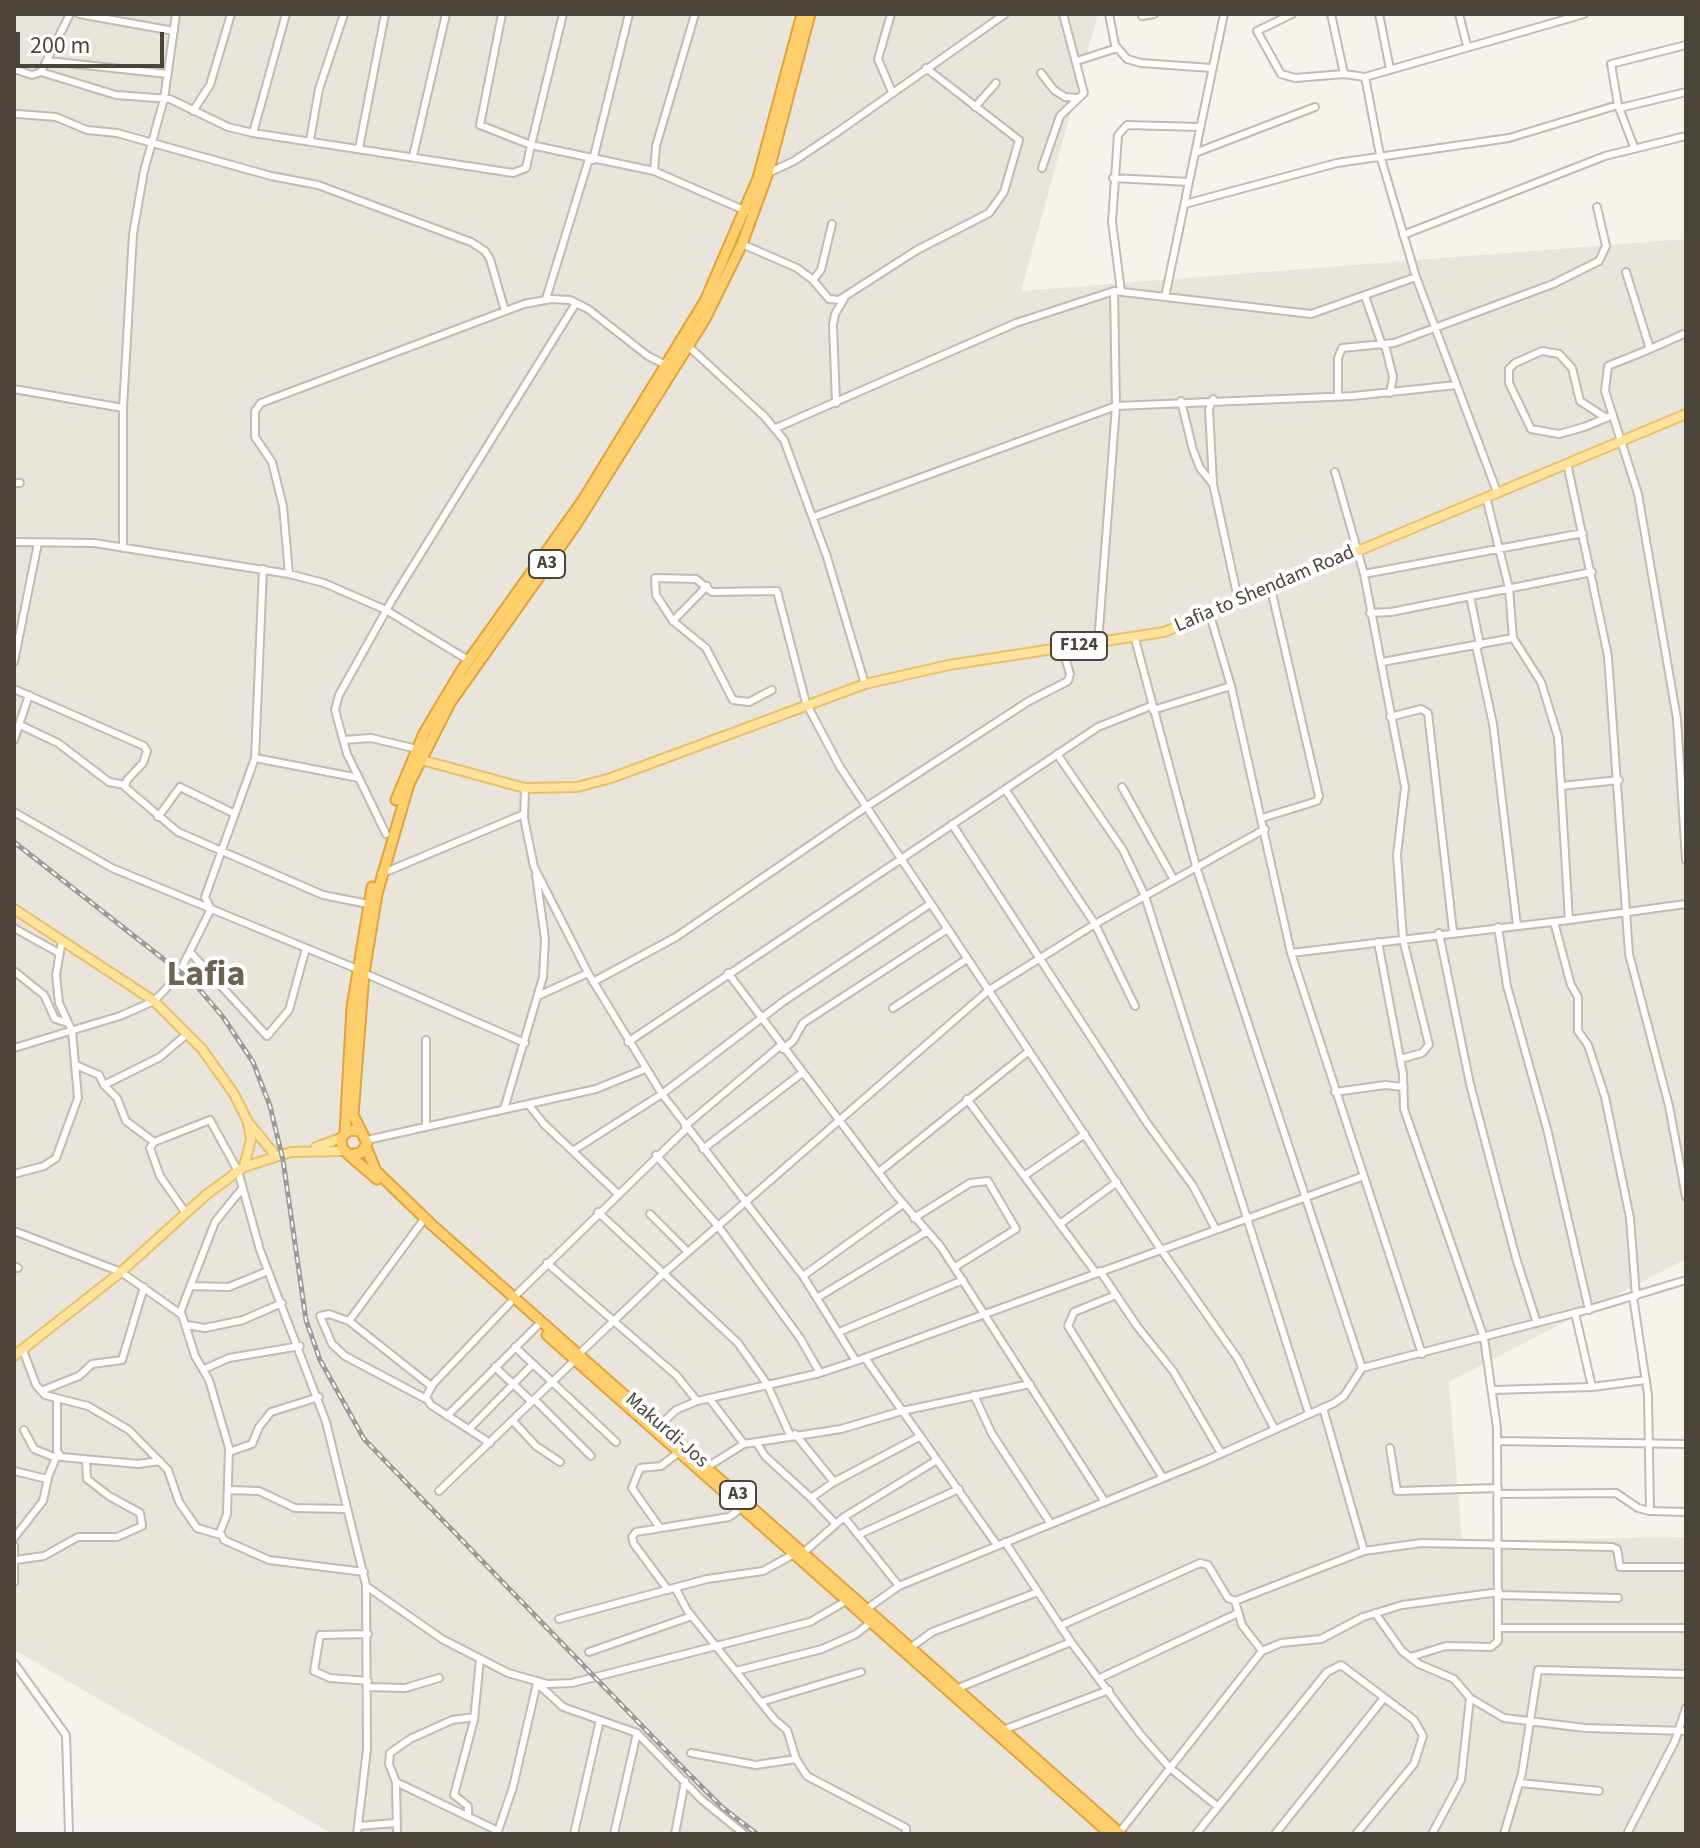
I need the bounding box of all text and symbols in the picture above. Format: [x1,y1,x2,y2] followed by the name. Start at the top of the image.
[20,16,168,66] scale bar
[30,28,90,63] text: 200 m
[1171,541,1359,639] street label: Lafia to Shendam Road
[529,550,565,578] road number: A3
[1051,632,1107,660] road number: F124
[167,955,245,999] district label: Lafia
[619,1388,713,1474] street label: Makurdi-Jos
[720,1481,756,1509] road number: A3

